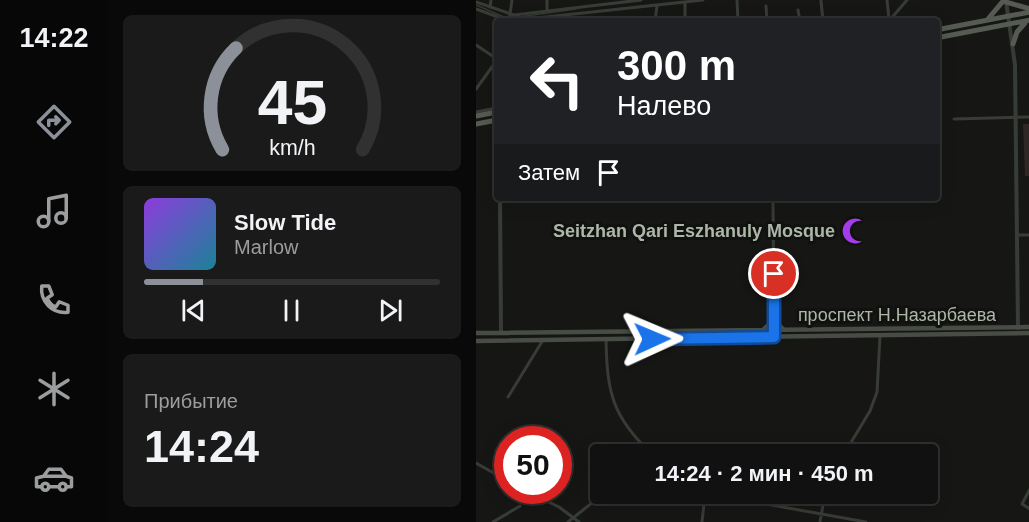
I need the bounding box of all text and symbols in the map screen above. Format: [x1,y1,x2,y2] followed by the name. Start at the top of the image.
[19,23,89,53] text: 14:22
[518,42,596,120] icon: left
[617,42,736,89] text: 300 m
[257,68,327,137] text: 45
[617,91,711,121] text: Налево
[33,101,75,143] icon: directions
[269,136,315,160] text: km/h
[592,156,625,189] icon: arrive
[518,160,580,185] text: Затем
[33,190,75,232] icon: music
[234,210,336,235] text: Slow Tide
[840,216,870,246] mosque icon: Seitzhan Qari Eszhanuly Mosque
[553,221,835,241] place label: Seitzhan Qari Eszhanuly Mosque
[234,236,298,258] text: Marlow
[748,248,799,299] pin
[757,257,790,290] icon: arrive
[33,279,75,321] icon: phone
[177,294,210,327] icon: previous
[275,294,308,327] icon: pause
[374,294,407,327] icon: next
[798,305,997,325] street label: проспект Н.Назарбаева
[620,307,684,371] position arrow
[33,368,75,410] icon: climate
[144,390,238,412] text: Прибытие
[144,421,259,472] text: 14:24
[494,426,572,504] speed limit sign: 50
[33,457,75,499] icon: car
[654,461,874,486] text: 14:24 · 2 мин · 450 m

